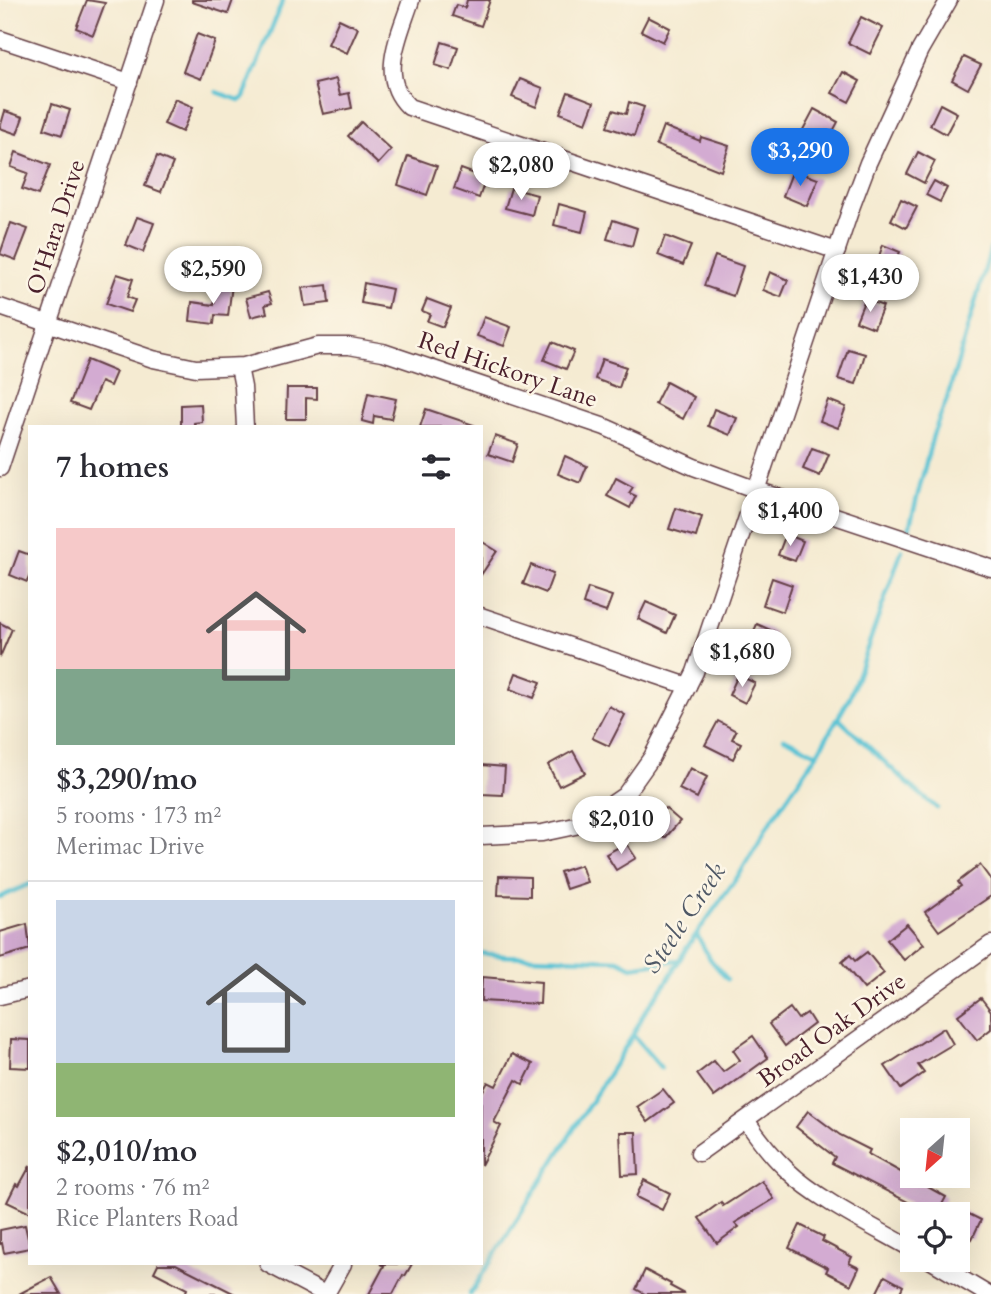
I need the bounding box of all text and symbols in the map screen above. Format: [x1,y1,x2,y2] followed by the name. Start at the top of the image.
[743,128,857,188] pin: $3,290
[767,135,833,166] text: $3,290
[464,142,578,202] pin: $2,080
[488,149,554,180] text: $2,080
[19,155,93,299] street label: O'Hara Drive
[156,246,270,306] pin: $2,590
[180,253,246,284] text: $2,590
[813,254,927,314] pin: $1,430
[837,261,903,292] text: $1,430
[414,324,602,416] street label: Red Hickory Lane
[56,447,169,488] text: 7 homes
[417,448,455,486] icon: filters
[733,489,847,548] pin: $1,400
[757,495,823,526] text: $1,400
[193,573,319,699] icon: home
[685,630,799,689] pin: $1,680
[709,636,775,667] text: $1,680
[56,759,197,800] text: $3,290/mo
[564,796,678,856] pin: $2,010
[56,800,221,831] text: 5 rooms · 173 m²
[588,803,654,834] text: $2,010
[56,831,205,862] text: Merimac Drive
[634,856,734,980] water label: Steele Creek
[193,945,319,1071] icon: home
[751,965,913,1095] street label: Broad Oak Drive
[900,1118,970,1188] north arrow
[900,1118,970,1272] map controls
[56,1131,197,1172] text: $2,010/mo
[56,1172,209,1203] text: 2 rooms · 76 m²
[900,1202,970,1272] button: locate
[56,1203,239,1234] text: Rice Planters Road

